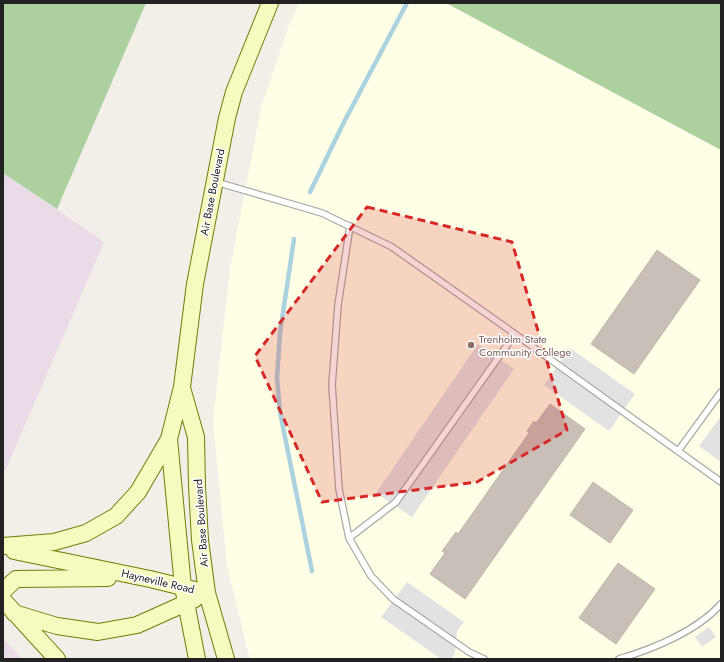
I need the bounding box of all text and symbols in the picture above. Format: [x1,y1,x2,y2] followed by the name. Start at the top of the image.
[196,147,228,237] street label: Air Base Boulevard
[479,331,571,360] place label: Trenholm State Community College
[466,340,476,350] marker: Trenholm State Community College
[190,478,212,568] street label: Air Base Boulevard
[120,565,196,597] street label: Hayneville Road

